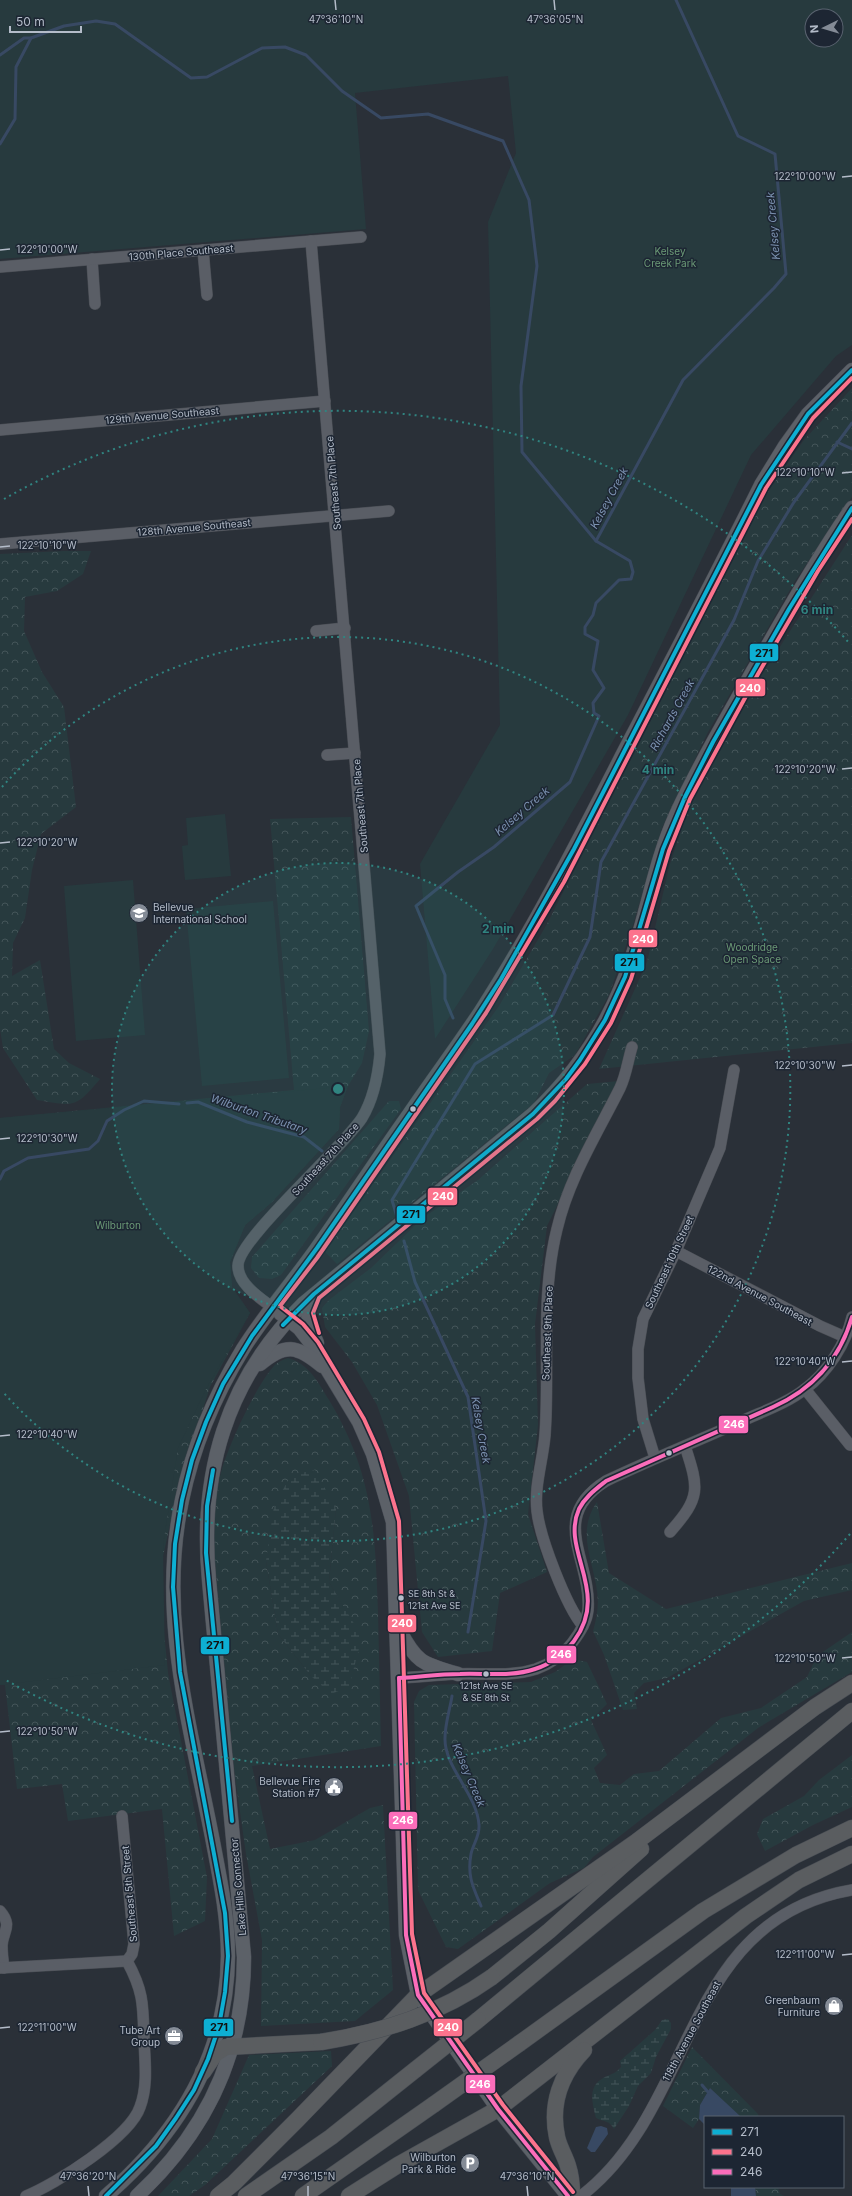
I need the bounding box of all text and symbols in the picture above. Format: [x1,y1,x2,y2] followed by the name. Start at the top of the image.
[10,8,81,34] scale bar
[804,8,844,48] north arrow
[309,13,363,25] text: 47°36'10"N
[527,13,583,25] text: 47°36'05"N
[16,14,45,29] text: 50 m
[807,24,821,34] text: N
[774,170,836,182] text: 122°10'00"W
[763,191,783,260] water label: Kelsey Creek
[128,241,235,263] street label: 130th Place Southeast
[16,243,78,255] text: 122°10'00"W
[644,245,697,269] park label: Kelsey Creek Park
[105,404,220,426] street label: 129th Avenue Southeast
[323,435,343,530] street label: Southeast 7th Place
[587,464,632,531] water label: Kelsey Creek
[775,466,835,478] text: 122°10'10"W
[137,516,252,538] street label: 128th Avenue Southeast
[17,539,77,551] text: 122°10'10"W
[801,602,833,617] text: 6 min
[749,643,779,662] line badge: 271
[755,646,773,660] text: 271
[647,676,698,753] water label: Richards Creek
[735,678,766,697] line badge: 240
[739,681,761,695] text: 240
[350,758,370,853] street label: Southeast 7th Place
[642,762,674,777] text: 4 min
[774,763,836,775] text: 122°10'20"W
[492,783,553,839] water label: Kelsey Creek
[16,836,78,848] text: 122°10'20"W
[153,901,247,925] place label: Bellevue International School
[128,902,150,924] school or university icon: Bellevue International School
[482,921,514,936] text: 2 min
[628,929,658,948] line badge: 240
[632,932,654,946] text: 240
[723,941,781,965] park label: Woodridge Open Space
[614,953,645,972] line badge: 271
[620,955,638,969] text: 271
[774,1059,836,1071] text: 122°10'30"W
[331,1082,345,1096] centre of rings
[209,1091,310,1137] water label: Wilburton Tributary
[408,1104,418,1114] unlabelled marker
[289,1120,361,1198] street label: Southeast 7th Place
[16,1132,78,1144] text: 122°10'30"W
[427,1187,458,1206] line badge: 240
[432,1189,454,1203] text: 240
[396,1205,426,1224] line badge: 271
[402,1207,420,1221] text: 271
[642,1213,696,1310] street label: Southeast 10th Street
[95,1219,141,1231] park label: Wilburton
[706,1262,815,1328] street label: 122nd Avenue Southeast
[539,1285,555,1381] street label: Southeast 9th Place
[775,1355,836,1367] text: 122°10'40"W
[468,1395,494,1466] water label: Kelsey Creek
[718,1415,749,1434] line badge: 246
[723,1417,745,1431] text: 246
[17,1428,78,1440] text: 122°10'40"W
[664,1448,674,1458] unlabelled marker
[408,1588,460,1611] place label: SE 8th St & 121st Ave SE
[396,1593,406,1603] marker: SE 8th St & 121st Ave SE
[387,1614,417,1633] line badge: 240
[391,1616,413,1630] text: 240
[200,1636,230,1655] line badge: 271
[206,1638,224,1652] text: 271
[546,1645,577,1664] line badge: 246
[550,1647,572,1661] text: 246
[774,1652,836,1664] text: 122°10'50"W
[481,1669,491,1679] marker: 121st Ave SE & SE 8th St
[460,1680,512,1703] place label: 121st Ave SE & SE 8th St
[16,1725,78,1737] text: 122°10'50"W
[449,1741,489,1810] water label: Kelsey Creek
[259,1775,320,1799] place label: Bellevue Fire Station #7
[323,1776,345,1798] public building icon: Bellevue Fire Station #7
[388,1811,418,1830] line badge: 246
[392,1813,414,1827] text: 246
[228,1838,248,1936] street label: Lake Hills Connector
[119,1845,139,1943] street label: Southeast 5th Street
[775,1948,835,1960] text: 122°11'00"W
[659,1978,723,2083] street label: 118th Avenue Southeast
[765,1994,820,2018] place label: Greenbaum Furniture
[823,1995,845,2017] shop icon: Greenbaum Furniture
[203,2018,234,2037] line badge: 271
[433,2018,463,2037] line badge: 240
[210,2020,228,2034] text: 271
[437,2020,459,2034] text: 240
[17,2021,77,2033] text: 122°11'00"W
[120,2024,161,2048] place label: Tube Art Group
[163,2025,185,2047] office icon: Tube Art Group
[465,2074,496,2094] line badge: 246
[469,2077,491,2091] text: 246
[704,2116,844,2188] legend
[740,2124,759,2139] text: 271
[740,2144,762,2159] text: 240
[402,2151,456,2175] place label: Wilburton Park & Ride
[459,2152,481,2174] parking icon: Wilburton Park & Ride
[740,2164,762,2179] text: 246
[60,2170,116,2182] text: 47°36'20"N
[281,2170,335,2182] text: 47°36'15"N
[500,2170,554,2182] text: 47°36'10"N

